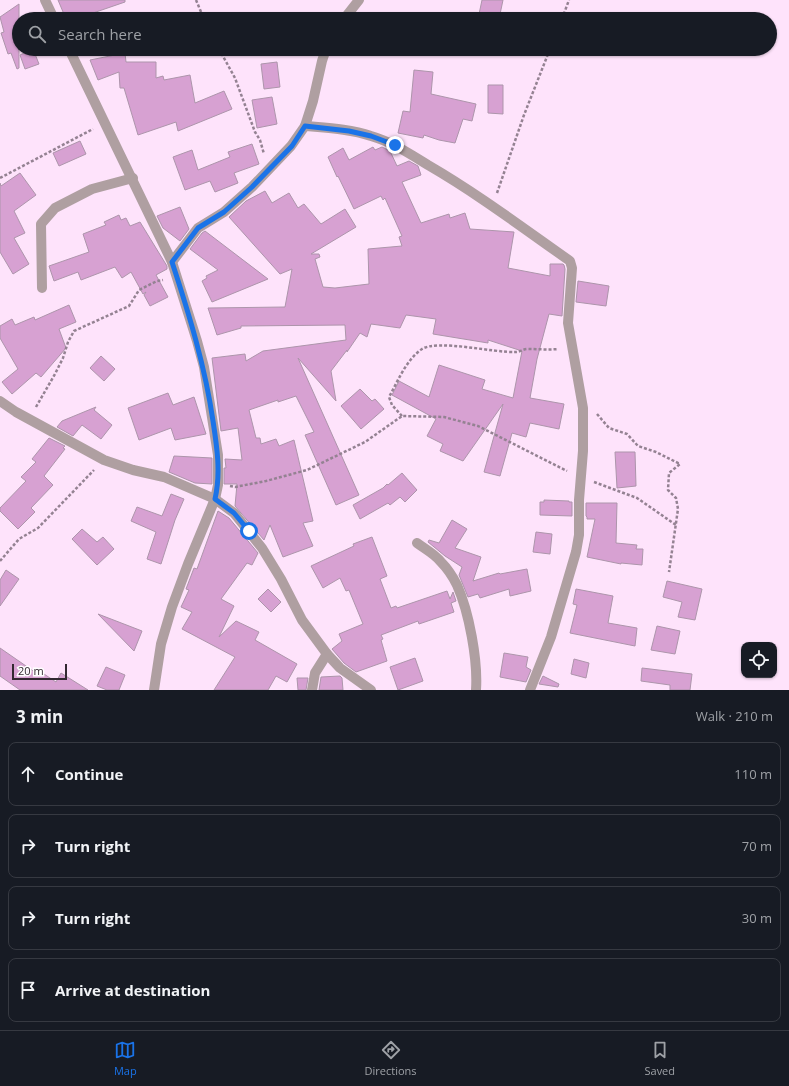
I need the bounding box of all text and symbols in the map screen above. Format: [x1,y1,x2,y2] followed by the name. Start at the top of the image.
[12,12,777,56] search box
[26,23,48,45] icon: search
[58,24,142,44] text: Search here
[386,136,404,154] route end
[240,522,258,540] route start
[741,642,777,678] map controls
[741,642,777,678] button: locate
[12,662,67,681] scale bar
[18,663,44,678] text: 20 m
[16,705,63,728] text: 3 min
[696,707,773,725] text: Walk · 210 m
[17,763,39,785] icon: ahead
[55,764,123,784] text: Continue
[734,765,772,783] text: 110 m
[17,835,39,857] icon: right
[55,836,130,856] text: Turn right
[742,837,772,855] text: 70 m
[17,907,39,929] icon: right
[55,908,130,928] text: Turn right
[742,909,772,927] text: 30 m
[17,979,39,1001] icon: arrive
[55,980,210,1000] text: Arrive at destination
[114,1039,137,1078] tab: Map
[365,1039,417,1078] tab: Directions
[644,1039,675,1078] tab: Saved

